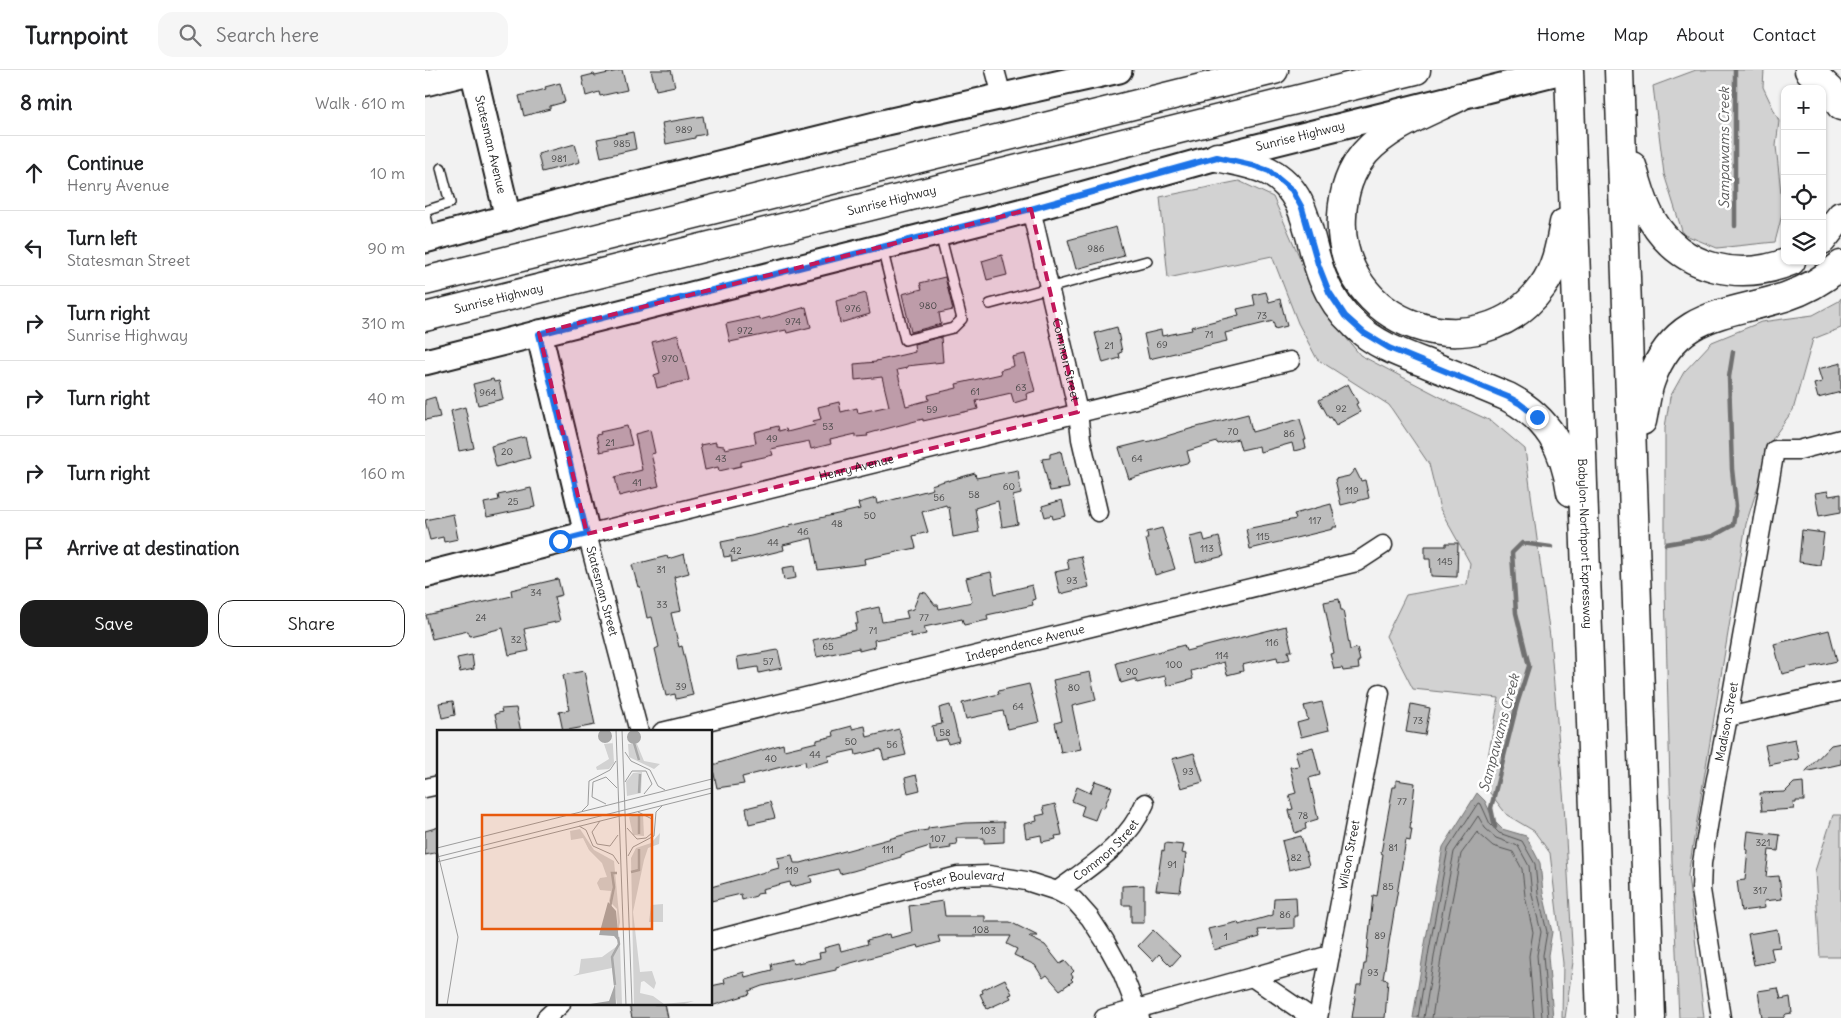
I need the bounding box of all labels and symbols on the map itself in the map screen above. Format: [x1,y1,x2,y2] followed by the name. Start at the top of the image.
[1715,86,1733,209] water label: Sampawams Creek
[472,94,510,195] street label: Statesman Avenue
[1254,117,1346,154] street label: Sunrise Highway
[675,123,693,136] house number: 989
[613,137,631,150] house number: 985
[551,152,567,165] house number: 981
[846,182,938,218] street label: Sunrise Highway
[1087,242,1105,255] house number: 986
[453,280,545,316] street label: Sunrise Highway
[919,299,937,312] house number: 980
[845,302,861,315] house number: 976
[1257,309,1268,322] house number: 73
[785,315,801,328] house number: 974
[1050,317,1083,403] street label: Common Street
[737,324,754,337] house number: 972
[1205,328,1213,341] house number: 71
[1156,338,1168,351] house number: 69
[1104,339,1114,352] house number: 21
[661,352,679,365] house number: 970
[1015,381,1027,394] house number: 63
[970,385,980,398] house number: 61
[479,386,497,399] house number: 964
[1335,402,1347,415] house number: 92
[926,403,938,416] house number: 59
[1526,406,1549,429] route end
[822,420,834,433] house number: 53
[1227,425,1239,438] house number: 70
[1283,427,1295,440] house number: 86
[766,432,778,445] house number: 49
[605,436,615,449] house number: 21
[501,445,513,458] house number: 20
[817,451,895,484] street label: Henry Avenue
[715,452,727,465] house number: 43
[1131,452,1143,465] house number: 64
[1575,458,1596,629] street label: Babylon-Northport Expressway
[632,476,642,489] house number: 41
[1003,480,1015,493] house number: 60
[1345,484,1359,497] house number: 119
[968,488,980,501] house number: 58
[933,491,945,504] house number: 56
[507,495,519,508] house number: 25
[864,509,876,522] house number: 50
[1309,514,1322,527] house number: 117
[831,517,843,530] house number: 48
[797,525,809,538] house number: 46
[549,530,572,553] route start
[1256,530,1270,543] house number: 115
[767,536,779,549] house number: 44
[1200,542,1214,555] house number: 113
[583,544,622,637] street label: Statesman Street
[730,544,742,557] house number: 42
[1437,555,1453,568] house number: 145
[656,563,666,576] house number: 31
[1066,574,1078,587] house number: 93
[530,586,542,599] house number: 34
[656,598,668,611] house number: 33
[475,611,487,624] house number: 24
[919,611,929,624] house number: 77
[964,621,1086,664] street label: Independence Avenue
[869,624,877,637] house number: 71
[510,633,522,646] house number: 32
[1265,636,1279,649] house number: 116
[822,640,834,653] house number: 65
[1215,649,1229,662] house number: 114
[763,655,773,668] house number: 57
[1165,658,1183,671] house number: 100
[1126,665,1138,678] house number: 90
[1475,671,1524,794] water label: Sampawams Creek
[675,680,687,693] house number: 39
[1068,681,1080,694] house number: 80
[1712,681,1741,763] street label: Madison Street
[1012,700,1024,713] house number: 64
[1413,714,1424,727] house number: 73
[939,726,951,739] house number: 58
[437,730,713,1006] inset map
[845,735,857,748] house number: 50
[886,738,898,751] house number: 56
[809,748,821,761] house number: 44
[765,752,777,765] house number: 40
[1182,765,1194,778] house number: 93
[1397,795,1407,808] house number: 77
[1298,809,1309,822] house number: 78
[1070,816,1142,884] street label: Common Street
[1335,819,1363,891] street label: Wilson Street
[980,824,996,837] house number: 103
[930,832,946,845] house number: 107
[1755,836,1771,849] house number: 321
[1388,841,1398,854] house number: 81
[882,843,894,856] house number: 111
[1290,851,1302,864] house number: 82
[1167,858,1177,871] house number: 91
[785,864,799,877] house number: 119
[912,867,1006,894] street label: Foster Boulevard
[1382,880,1394,893] house number: 85
[1753,884,1767,897] house number: 317
[1279,908,1291,921] house number: 86
[973,923,989,936] house number: 108
[1374,929,1386,942] house number: 89
[1224,930,1228,943] house number: 1
[1367,966,1379,979] house number: 93

